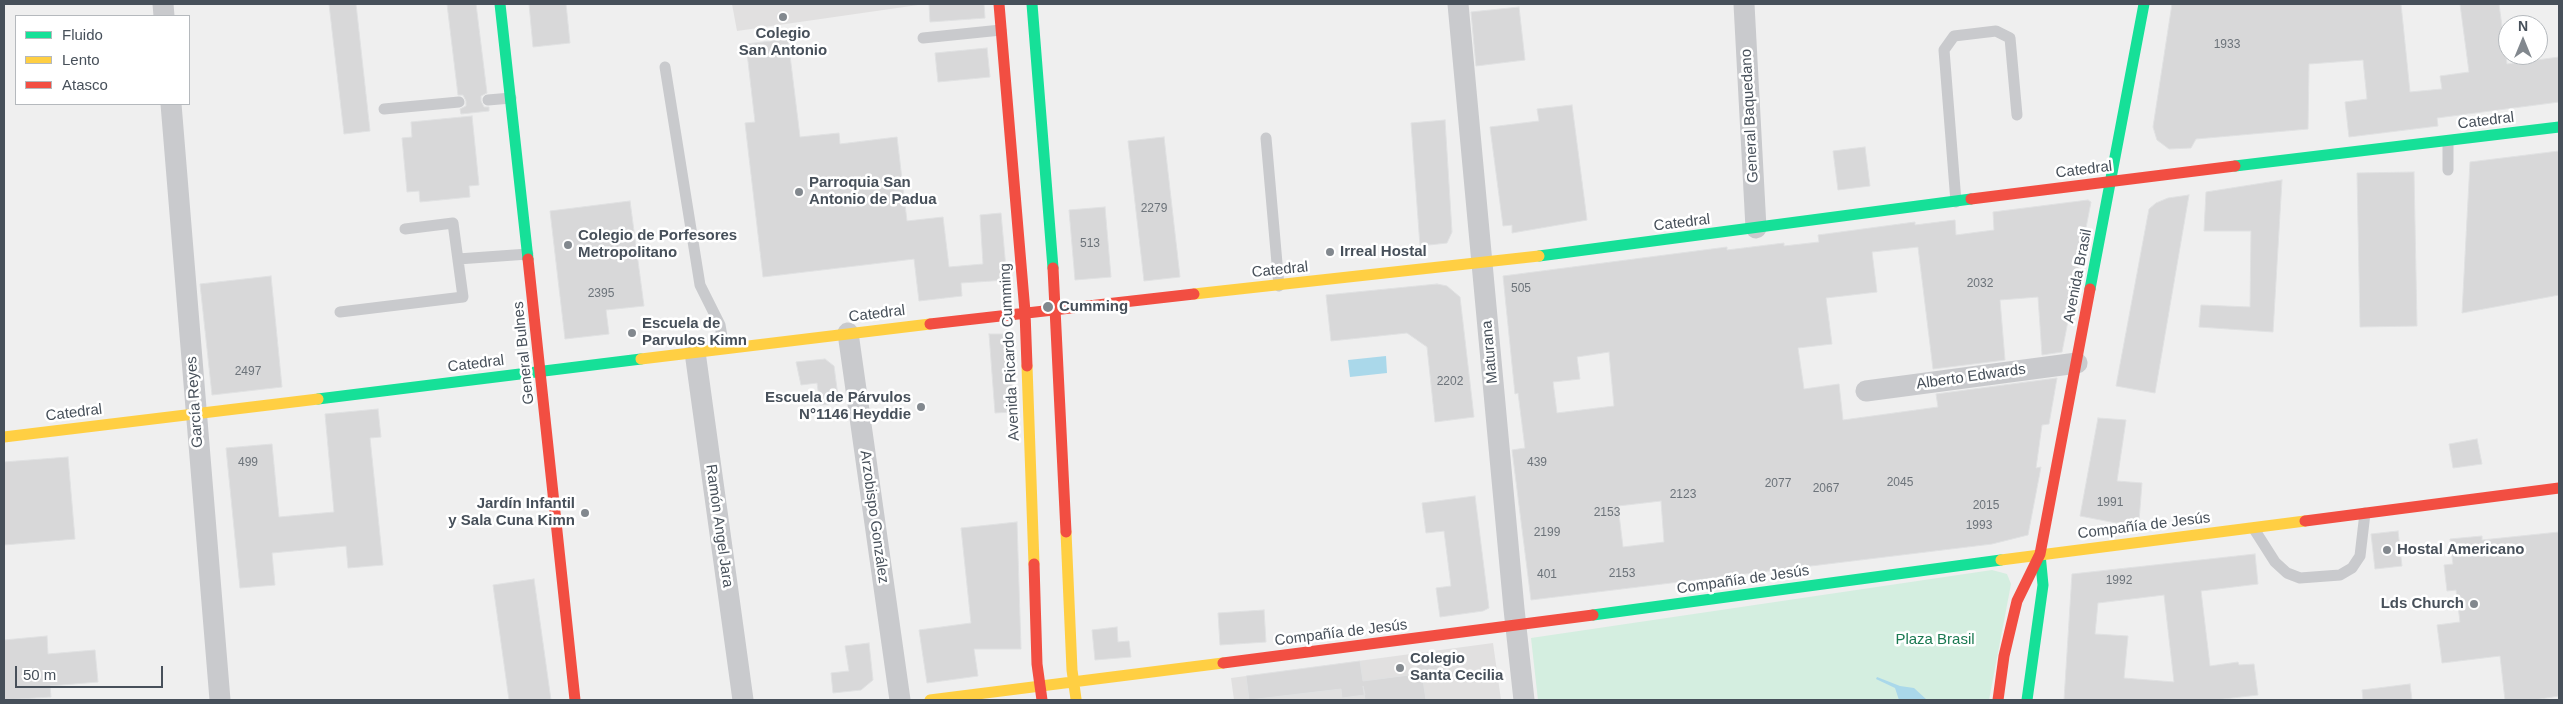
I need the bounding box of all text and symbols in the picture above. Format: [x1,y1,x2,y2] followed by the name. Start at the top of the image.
[777,11,789,23] marker: Colegio San Antonio
[15,15,190,105] legend
[2498,15,2548,65] north arrow
[2518,18,2528,34] text: N
[739,25,827,60] place label: Colegio San Antonio
[62,26,103,43] text: Fluido
[2214,38,2240,52] house number: 1933
[1737,48,1763,184] street label: General Baquedano
[62,51,100,68] text: Lento
[62,76,108,93] text: Atasco
[2457,109,2515,133] street label: Catedral
[2055,158,2113,182] street label: Catedral
[809,174,936,209] place label: Parroquia San Antonio de Padua
[793,186,805,198] marker: Parroquia San Antonio de Padua
[1141,202,1167,216] house number: 2279
[1653,211,1711,235] street label: Catedral
[578,227,737,262] place label: Colegio de Porfesores Metropolitano
[2060,227,2096,325] street label: Avenida Brasil
[1080,237,1100,251] house number: 513
[562,239,574,251] marker: Colegio de Porfesores Metropolitano
[1340,243,1427,261] place label: Irreal Hostal
[1324,246,1336,258] marker: Irreal Hostal
[1251,258,1309,282] street label: Catedral
[996,263,1024,441] street label: Avenida Ricardo Cumming
[1967,277,1993,291] house number: 2032
[1511,282,1531,296] house number: 505
[588,287,614,301] house number: 2395
[1059,298,1128,316] place label: Cumming
[1041,300,1055,314] marker: Cumming
[510,301,538,405] street label: General Bulnes
[848,302,906,326] street label: Catedral
[642,315,747,350] place label: Escuela de Parvulos Kimn
[1478,320,1502,384] street label: Maturana
[626,327,638,339] marker: Escuela de Parvulos Kimn
[447,352,505,376] street label: Catedral
[183,356,207,448] street label: García Reyes
[1915,360,2027,394] street label: Alberto Edwards
[235,365,261,379] house number: 2497
[1437,375,1463,389] house number: 2202
[765,389,911,424] place label: Escuela de Párvulos N°1146 Heyddie
[45,401,103,425] street label: Catedral
[915,401,927,413] marker: Escuela de Párvulos N°1146 Heyddie
[856,449,892,585] street label: Arzobispo González
[238,456,258,470] house number: 499
[1527,456,1547,470] house number: 439
[701,463,737,589] street label: Ramón Angel Jara
[1887,476,1913,490] house number: 2045
[1765,477,1791,491] house number: 2077
[1813,482,1839,496] house number: 2067
[1670,488,1696,502] house number: 2123
[448,495,575,530] place label: Jardín Infantil y Sala Cuna Kimn
[2097,496,2123,510] house number: 1991
[1973,499,1999,513] house number: 2015
[1594,506,1620,520] house number: 2153
[579,507,591,519] marker: Jardín Infantil y Sala Cuna Kimn
[2077,509,2211,543] street label: Compañía de Jesús
[1966,519,1992,533] house number: 1993
[1534,526,1560,540] house number: 2199
[2397,541,2525,559] place label: Hostal Americano
[2381,544,2393,556] marker: Hostal Americano
[1676,562,1810,598] street label: Compañía de Jesús
[1609,567,1635,581] house number: 2153
[1537,568,1557,582] house number: 401
[2106,574,2132,588] house number: 1992
[2381,595,2464,613] place label: Lds Church
[2468,598,2480,610] marker: Lds Church
[1274,616,1408,650] street label: Compañía de Jesús
[1895,631,1975,649] park label: Plaza Brasil
[1410,650,1503,685] place label: Colegio Santa Cecilia
[18,656,165,688] scale bar
[1394,662,1406,674] marker: Colegio Santa Cecilia
[23,666,56,683] text: 50 m

